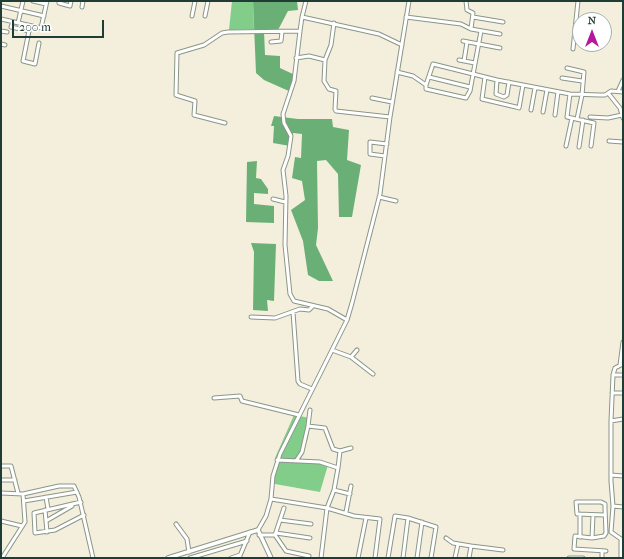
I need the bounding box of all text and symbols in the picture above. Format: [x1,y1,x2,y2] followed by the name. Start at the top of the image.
[14,12,106,38] scale bar
[572,12,612,52] north arrow
[588,14,596,27] text: N
[19,20,51,34] text: 200 m

